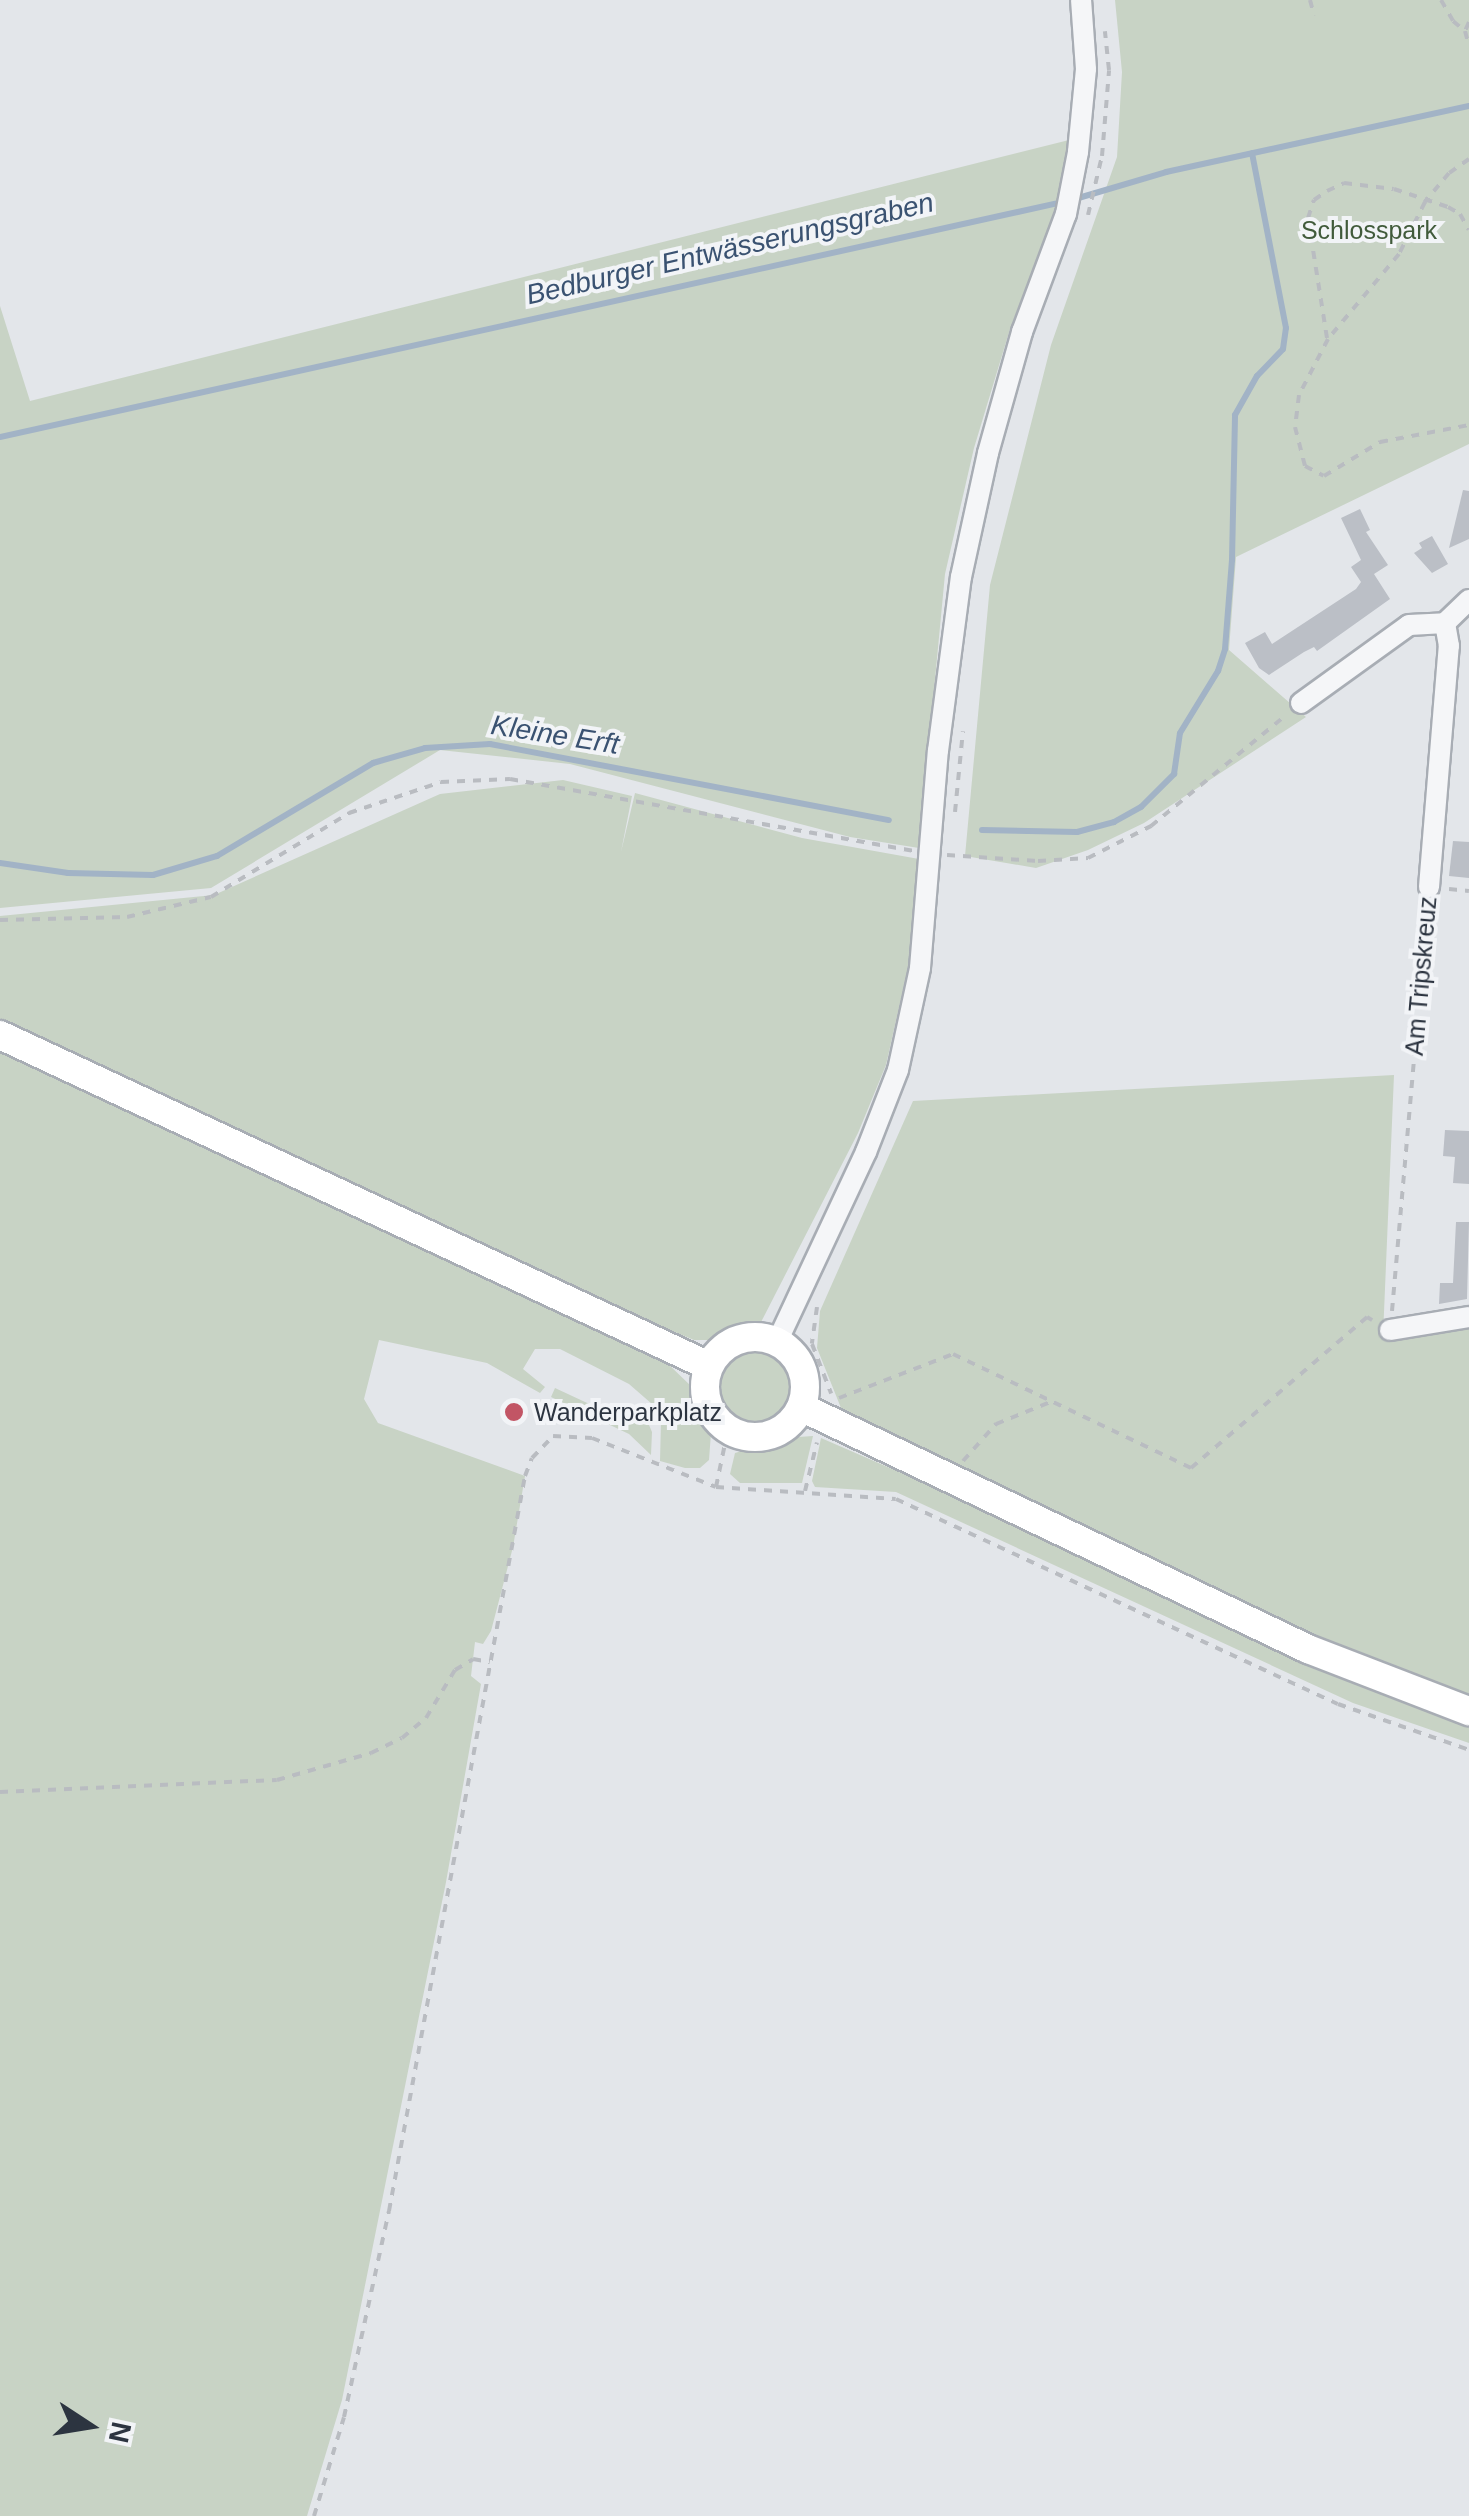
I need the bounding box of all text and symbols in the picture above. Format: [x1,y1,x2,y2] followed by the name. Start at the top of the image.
[523,186,937,312] water label: Bedburger Entwässerungsgraben
[1301,215,1437,245] park label: Schlosspark
[489,708,621,762] water label: Kleine Erft
[1399,895,1443,1057] street label: Am Tripskreuz
[534,1397,722,1427] place label: Wanderparkplatz
[503,1401,525,1423] marker: Wanderparkplatz
[40,2376,140,2476] north arrow
[103,2419,137,2445] text: N

